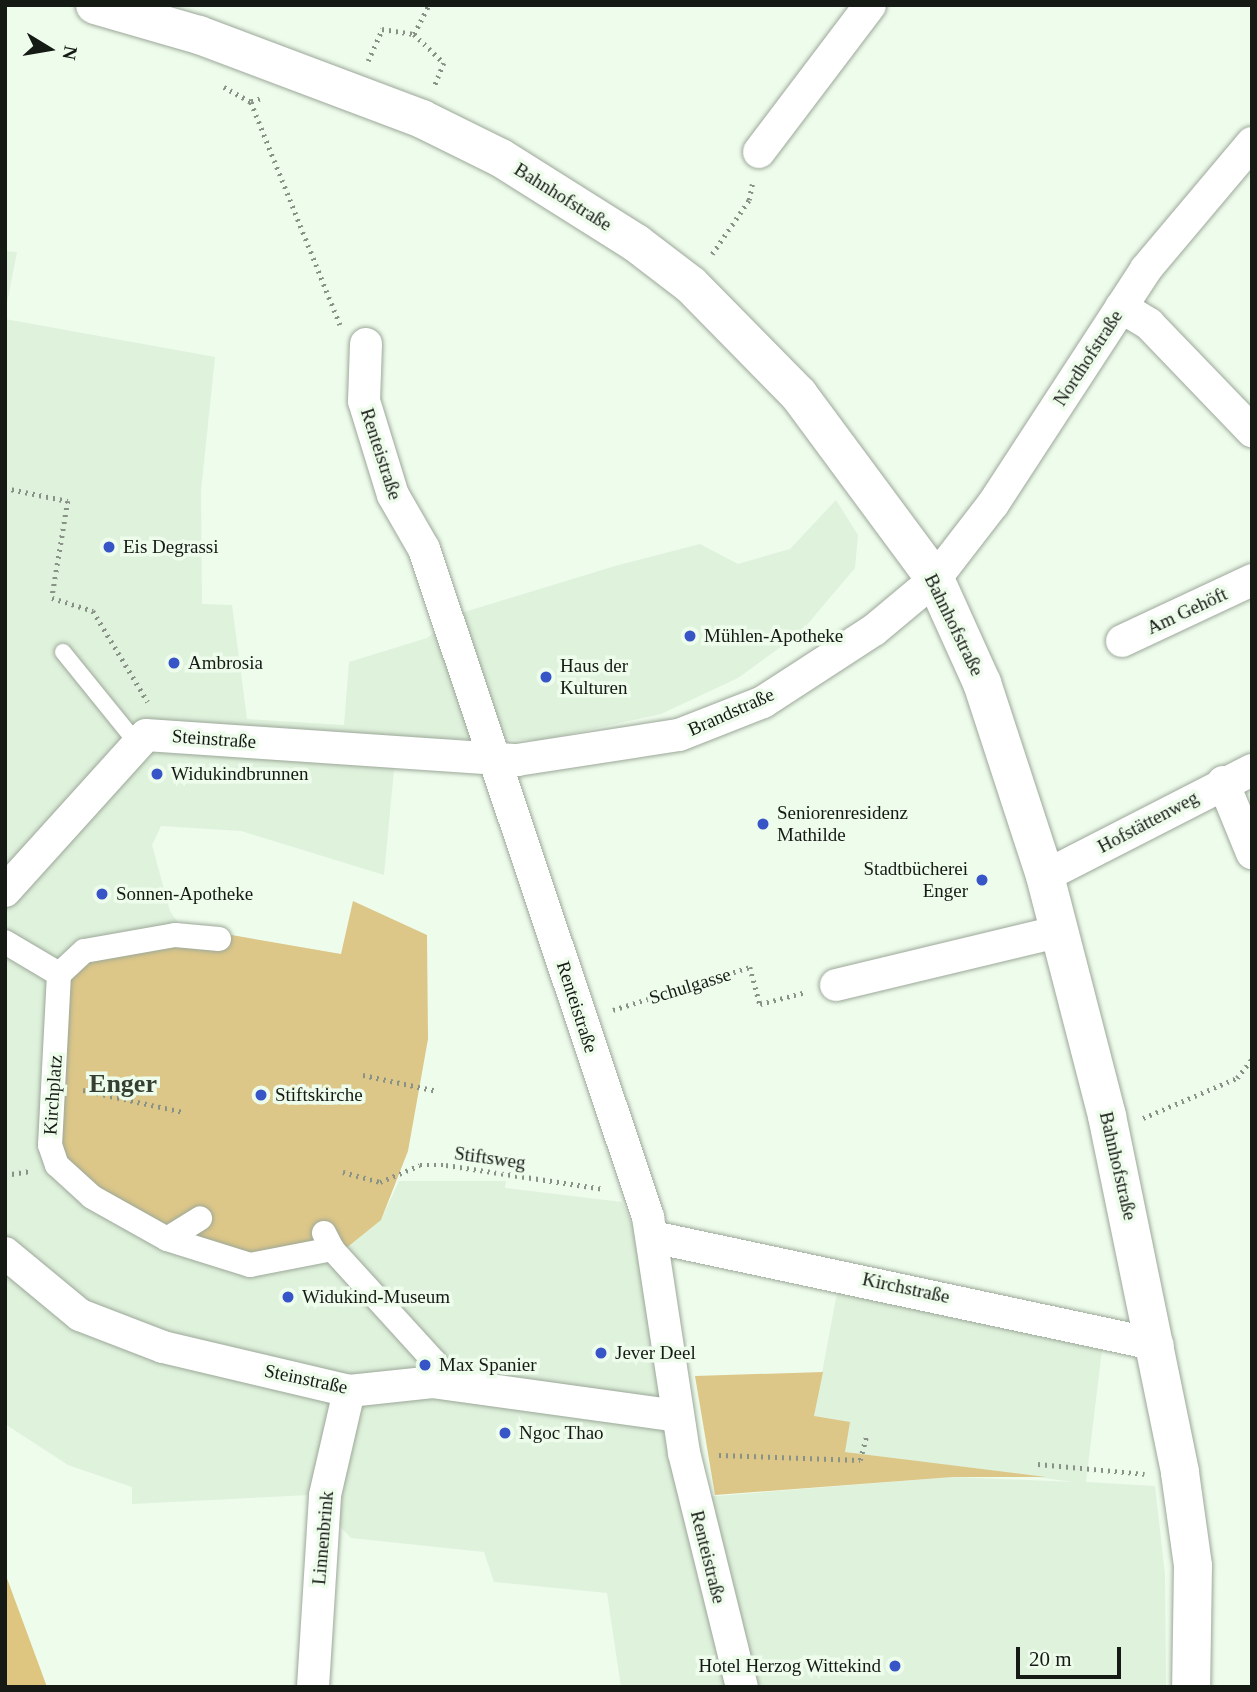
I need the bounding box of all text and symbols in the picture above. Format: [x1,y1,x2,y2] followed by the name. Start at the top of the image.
[14,14,84,84] north arrow
[58,44,82,62] text: N
[510,158,616,236] street label: Bahnhofstraße
[1049,306,1127,410] street label: Nordhofstraße
[355,405,407,503] street label: Renteistraße
[123,536,219,558] place label: Eis Degrassi
[101,539,117,555] marker: Eis Degrassi
[919,570,989,680] street label: Bahnhofstraße
[1143,582,1231,640] street label: Am Gehöft
[704,625,843,647] place label: Mühlen-Apotheke
[682,628,698,644] marker: Mühlen-Apotheke
[188,652,263,674] place label: Ambrosia
[166,655,182,671] marker: Ambrosia
[560,655,628,699] place label: Haus der Kulturen
[538,669,554,685] marker: Haus der Kulturen
[684,683,778,741] street label: Brandstraße
[171,725,257,753] street label: Steinstraße
[171,763,308,785] place label: Widukindbrunnen
[149,766,165,782] marker: Widukindbrunnen
[1094,786,1202,858] street label: Hofstättenweg
[777,802,908,846] place label: Seniorenresidenz Mathilde
[755,816,771,832] marker: Seniorenresidenz Mathilde
[864,858,968,902] place label: Stadtbücherei Enger
[974,872,990,888] marker: Stadtbücherei Enger
[116,883,253,905] place label: Sonnen-Apotheke
[94,886,110,902] marker: Sonnen-Apotheke
[551,958,603,1056] street label: Renteistraße
[646,963,734,1009] street label: Schulgasse
[39,1054,67,1136] street label: Kirchplatz
[89,1068,157,1100] district label: Enger
[275,1084,363,1106] place label: Stiftskirche
[253,1087,269,1103] marker: Stiftskirche
[1094,1109,1142,1223] street label: Bahnhofstraße
[453,1142,527,1174] street label: Stiftsweg
[860,1268,952,1308] street label: Kirchstraße
[302,1286,450,1308] place label: Widukind-Museum
[280,1289,296,1305] marker: Widukind-Museum
[615,1342,696,1364] place label: Jever Deel
[593,1345,609,1361] marker: Jever Deel
[439,1354,537,1376] place label: Max Spanier
[417,1357,433,1373] marker: Max Spanier
[262,1359,350,1399] street label: Steinstraße
[519,1422,604,1444] place label: Ngoc Thao
[497,1425,513,1441] marker: Ngoc Thao
[308,1490,338,1586] street label: Linnenbrink
[685,1508,731,1606] street label: Renteistraße
[1019,1632,1124,1676] scale bar
[1029,1647,1072,1671] text: 20 m
[698,1655,881,1677] place label: Hotel Herzog Wittekind
[887,1658,903,1674] marker: Hotel Herzog Wittekind

